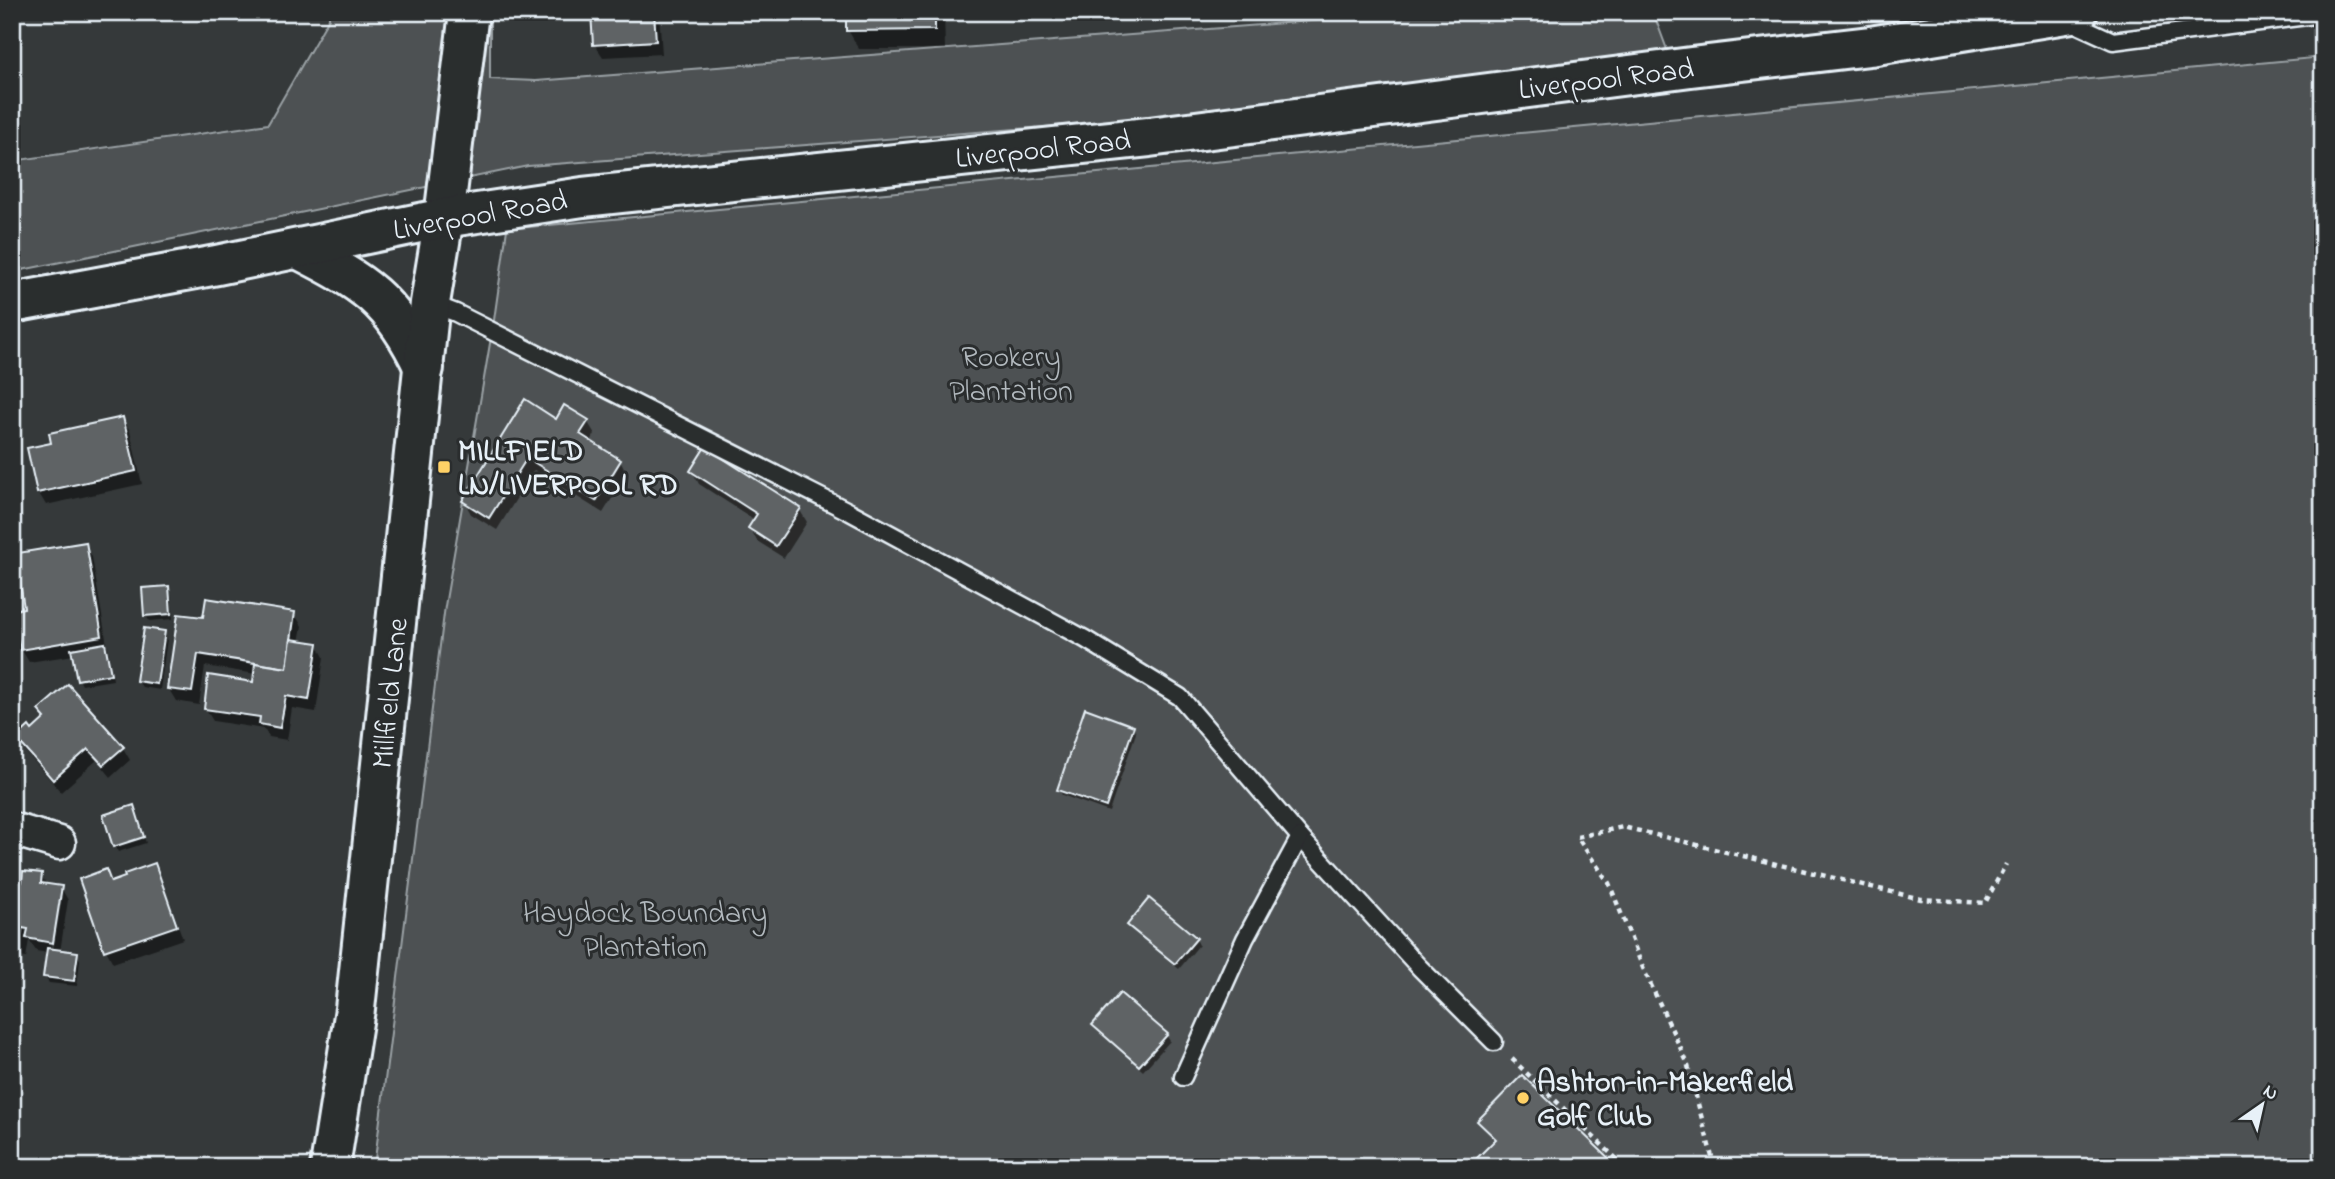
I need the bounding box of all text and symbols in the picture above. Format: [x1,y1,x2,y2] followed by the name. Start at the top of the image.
[1516,48,1697,114] street label: Liverpool Road
[953,120,1133,182] street label: Liverpool Road
[390,180,571,254] street label: Liverpool Road
[949,337,1073,415] park label: Rookery Plantation
[458,431,678,509] place label: MILLFIELD LN/LIVERPOOL RD
[436,459,452,475] marker: MILLFIELD LN/LIVERPOOL RD
[362,615,422,771] street label: Millfield Lane
[523,893,767,971] park label: Haydock Boundary Plantation
[1537,1062,1793,1140] place label: Ashton-in-Makerfield Golf Club
[2226,1070,2296,1140] north arrow
[2257,1078,2283,1108] text: N
[1515,1090,1531,1106] marker: Ashton-in-Makerfield Golf Club

